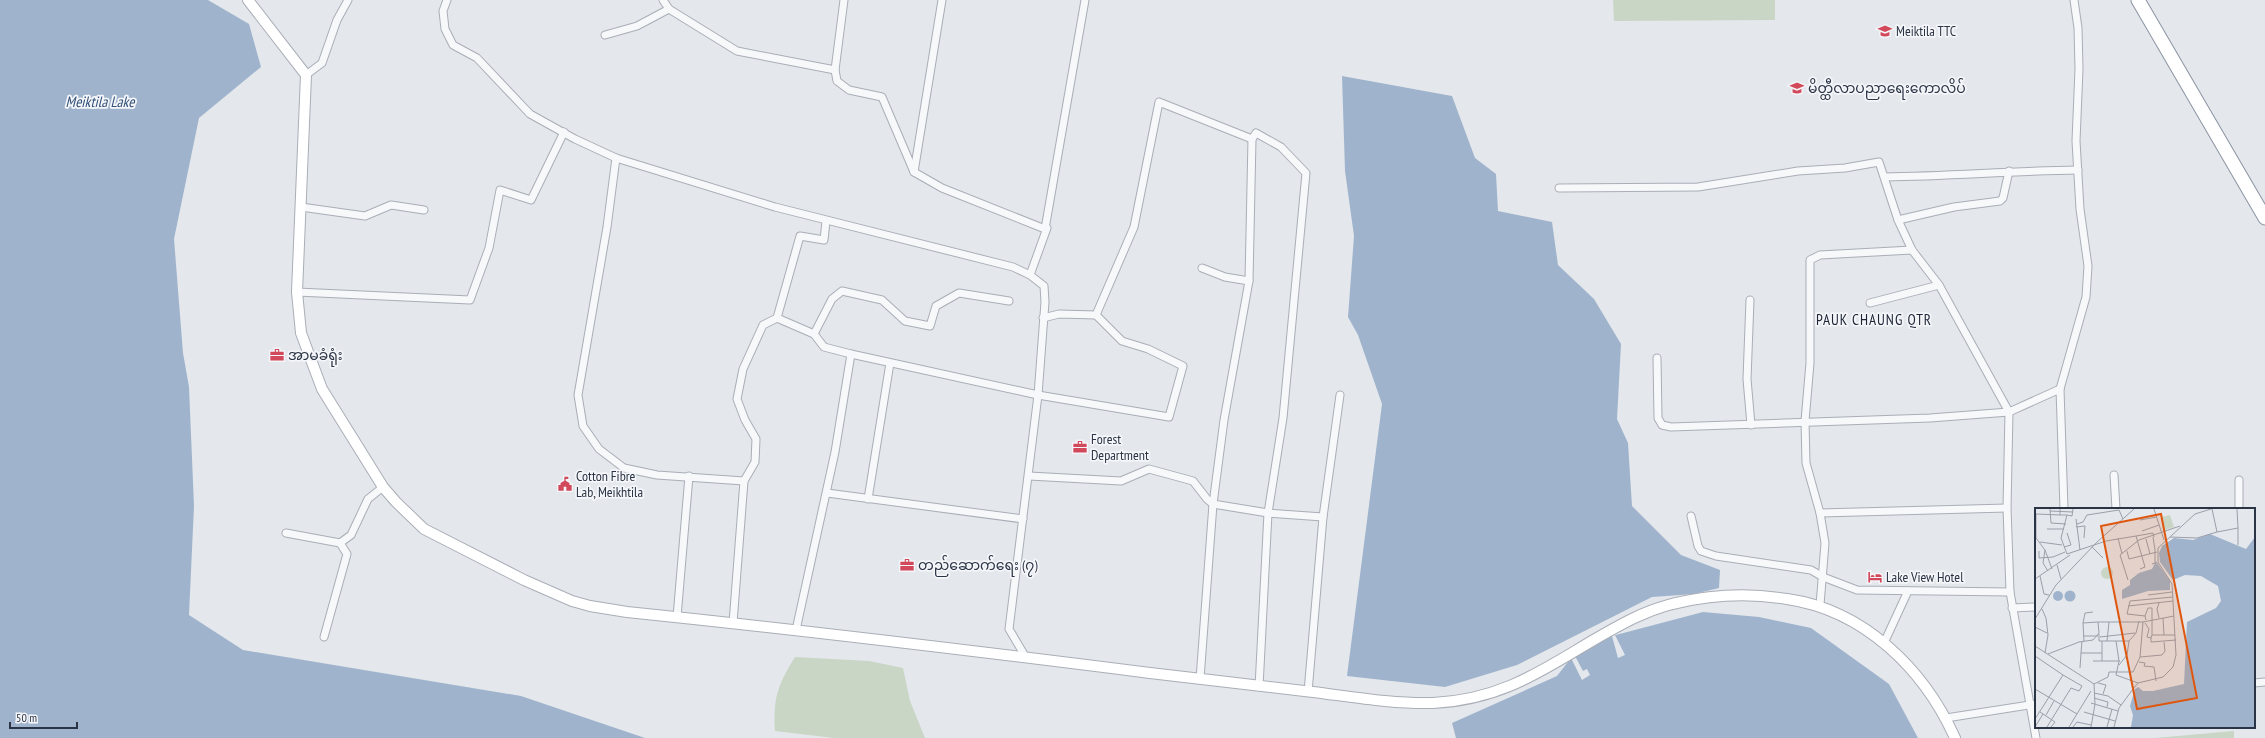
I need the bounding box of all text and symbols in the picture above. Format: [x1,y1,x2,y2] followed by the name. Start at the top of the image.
[1896,22,1957,40] place label: Meiktila TTC
[1877,23,1893,39] school or university icon: Meiktila TTC
[1808,78,1966,100] place label: မိတ္ထီလာပညာရေးကောလိပ်
[1789,80,1805,96] school or university icon: မိတ္ထီလာပညာရေးကောလိပ်
[66,92,135,111] water label: Meiktila Lake
[1816,310,1932,329] district label: PAUK CHAUNG QTR
[288,346,343,367] place label: အာမခံရုံး
[269,347,285,363] office icon: အာမခံရုံး
[1091,430,1149,464] place label: Forest Department
[1072,439,1088,455] office icon: Forest Department
[576,467,643,501] place label: Cotton Fibre Lab, Meikhtila
[557,476,573,492] public building icon: Cotton Fibre Lab, Meikhtila
[2035,508,2255,728] inset map
[918,555,1038,577] place label: တည်ဆောက်ရေး (၇)
[899,557,915,573] office icon: တည်ဆောက်ရေး (၇)
[1886,568,1964,586] place label: Lake View Hotel
[1867,569,1883,585] hotel icon: Lake View Hotel
[10,704,77,730] scale bar
[16,710,37,725] text: 50 m

